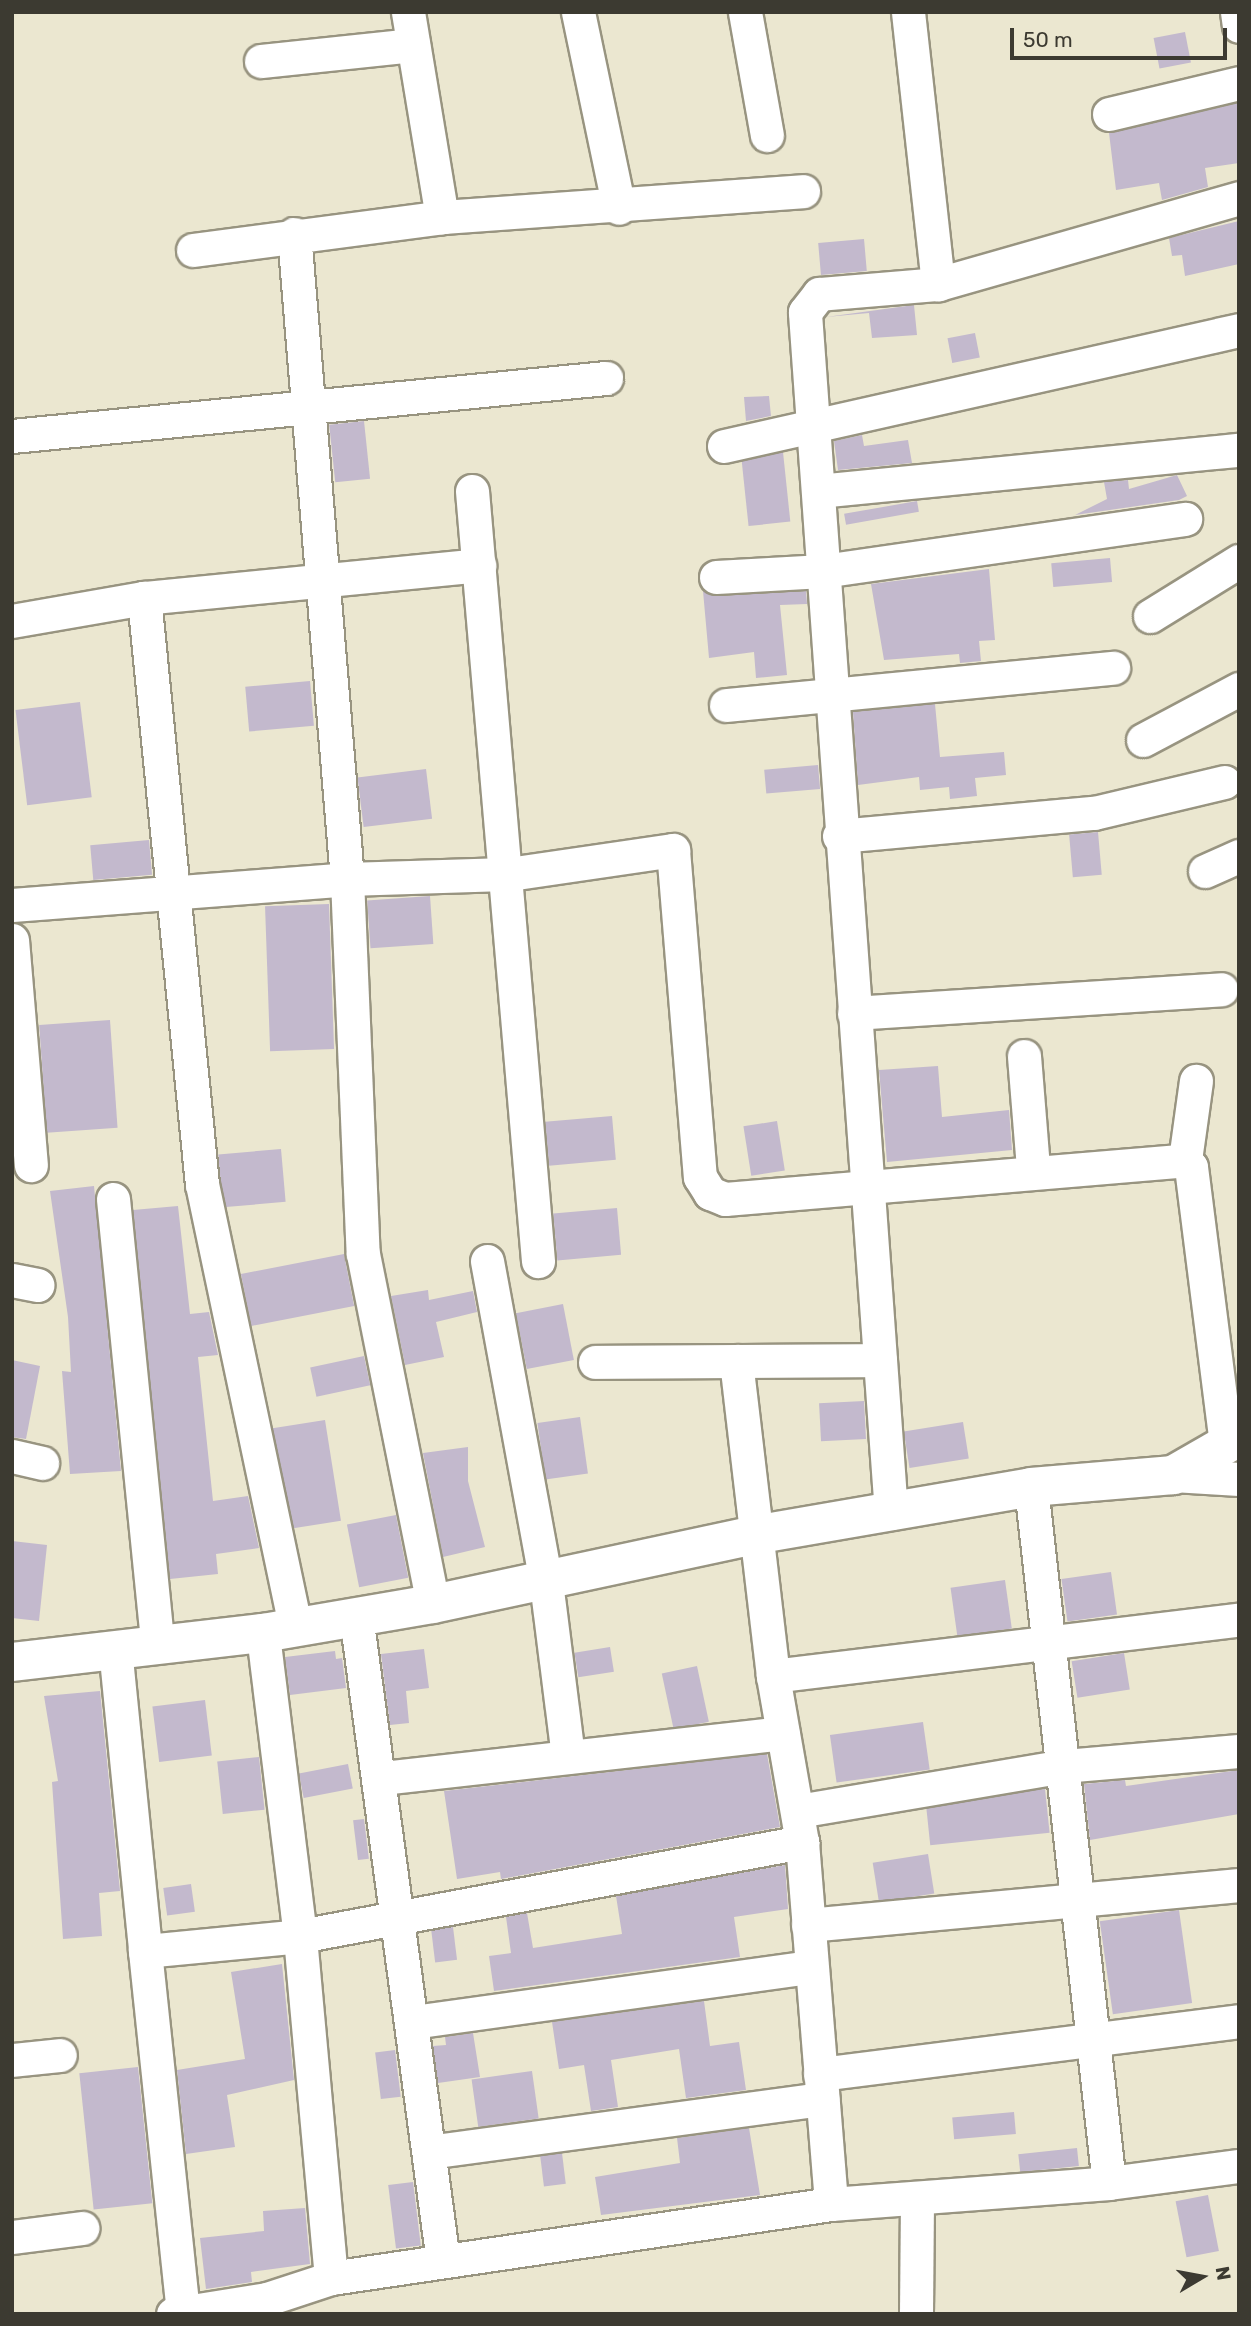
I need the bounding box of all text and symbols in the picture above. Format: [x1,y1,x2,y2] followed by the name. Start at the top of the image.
[1013,14,1230,58] scale bar
[1023,27,1073,52] text: 50 m
[1167,2242,1237,2312] north arrow
[1211,2265,1236,2282] text: N

